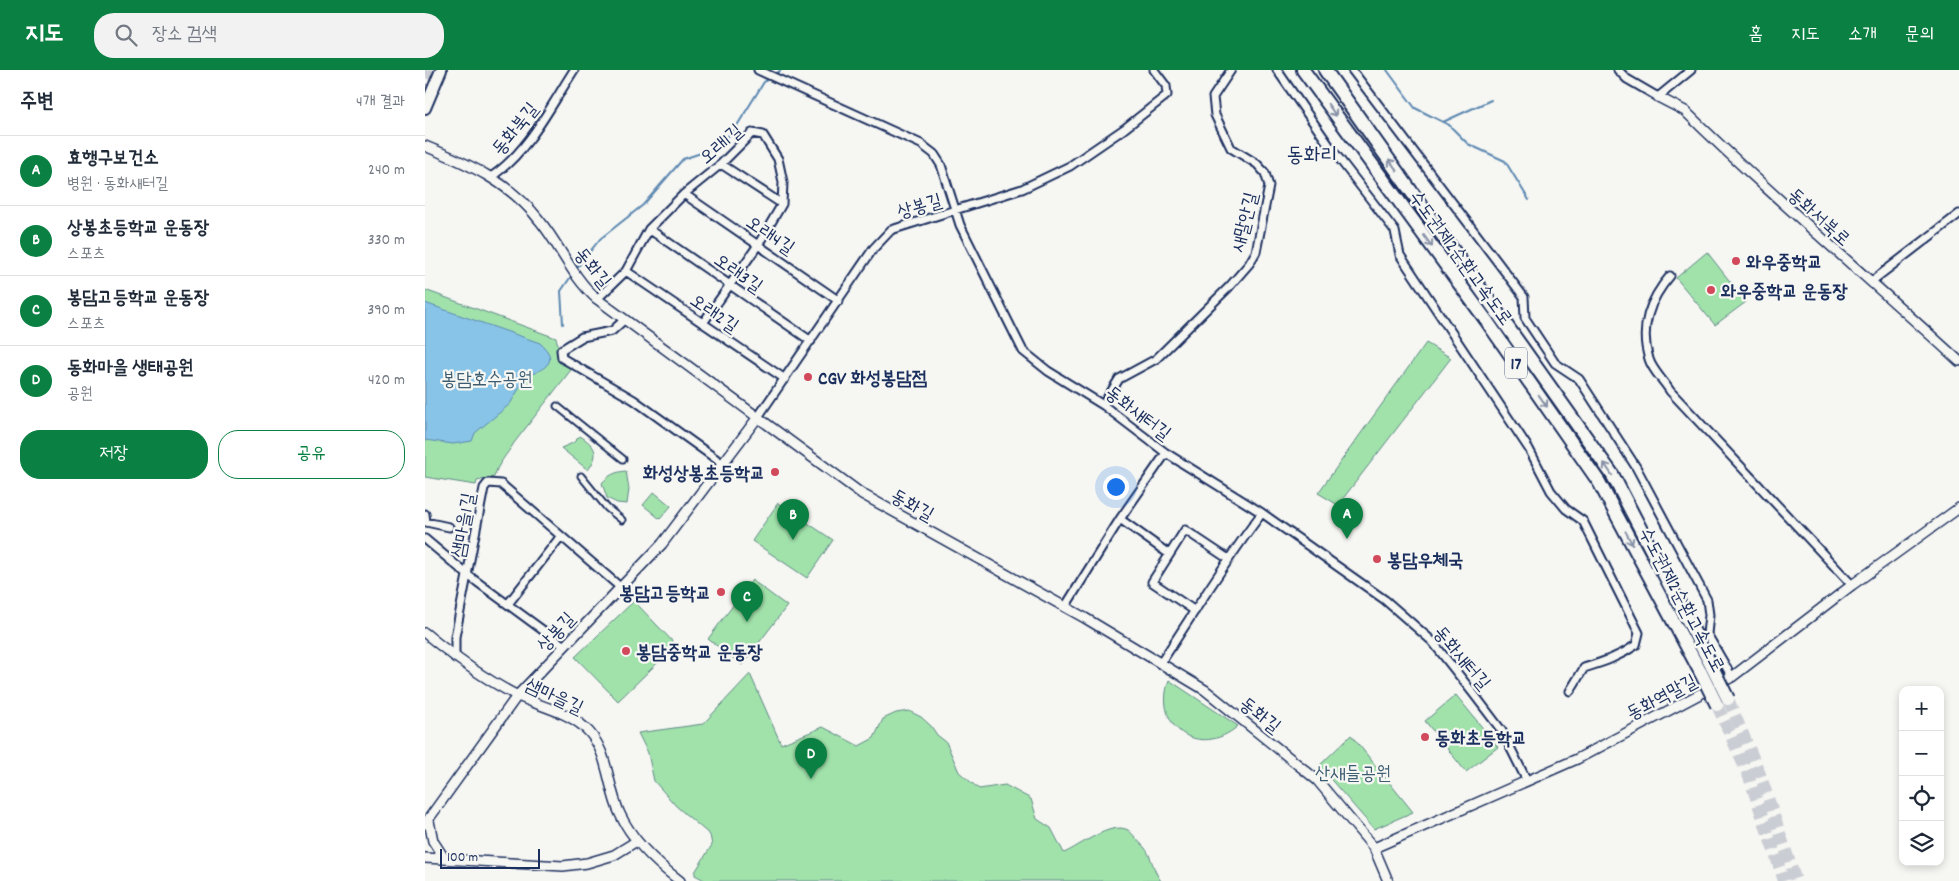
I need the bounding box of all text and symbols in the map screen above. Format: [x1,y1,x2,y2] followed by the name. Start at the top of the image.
[94,13,444,58] search box
[25,18,64,52] text: 지도
[112,21,140,49] icon: search
[152,22,217,49] text: 장소 검색
[1749,23,1763,48] text: 홈
[1791,23,1820,48] text: 지도
[1848,23,1877,48] text: 소개
[1905,23,1934,48] text: 문의
[20,88,54,118] text: 주변
[356,91,405,114] text: 4개 결과
[487,98,546,162] street label: 동화북길
[1327,103,1337,117] one-way arrow
[695,119,750,172] street label: 오래1길
[1287,142,1337,172] district label: 동화리
[67,146,159,173] text: 효행구보건소
[1388,158,1398,172] one-way arrow
[32,159,40,182] text: A
[368,159,405,182] text: 240 m
[67,173,168,196] text: 병원 · 동화새터길
[1780,183,1855,254] street label: 동화서북로
[1401,186,1517,332] street label: 수도권제2순환고속도로
[894,189,946,228] street label: 상봉길
[1226,190,1267,256] street label: 새말안길
[739,211,799,263] street label: 오래4길
[67,216,209,243] text: 상봉초등학교 운동장
[32,229,40,252] text: B
[367,229,405,252] text: 330 m
[1423,234,1433,248] one-way arrow
[67,243,106,266] text: 스포츠
[566,243,616,296] street label: 동화길
[707,248,767,302] street label: 오래3길
[1746,251,1822,278] place label: 와우중학교
[1730,255,1742,267] marker: 와우중학교
[1721,280,1848,307] place label: 와우중학교 운동장
[1705,284,1717,296] marker: 와우중학교 운동장
[67,286,209,313] text: 봉담고등학교 운동장
[683,289,743,341] street label: 오래2길
[32,299,40,322] text: C
[367,299,405,322] text: 390 m
[67,313,106,336] text: 스포츠
[1505,348,1527,378] road number: 17
[67,356,194,383] text: 동화마을 생태공원
[818,367,928,394] place label: CGV 화성봉담점
[441,368,533,395] park label: 봉담호수공원
[32,369,40,392] text: D
[368,369,405,392] text: 420 m
[802,371,814,383] marker: CGV 화성봉담점
[1098,381,1176,449] street label: 동화새터길
[67,383,93,406] text: 공원
[1538,394,1548,408] one-way arrow
[20,430,208,479] button: 저장
[218,430,405,479] button: 공유
[643,462,765,489] place label: 화성상봉초등학교
[1603,462,1613,476] one-way arrow
[769,466,781,478] marker: 화성상봉초등학교
[1103,474,1129,500] your location
[885,484,938,530] street label: 동화길
[446,491,484,560] street label: 샘마을1길
[1331,498,1363,539] pin: A
[777,499,809,540] pin: B
[1630,523,1730,678] street label: 수도권제2순환고속도로
[1624,531,1634,546] one-way arrow
[1387,549,1463,576] place label: 봉담우체국
[1371,553,1383,565] marker: 봉담우체국
[731,581,763,622] pin: C
[619,582,711,609] place label: 봉담고등학교
[715,586,727,598] marker: 봉담고등학교
[532,607,583,659] street label: 상봉길
[1425,621,1495,697] street label: 동화새터길
[636,641,763,668] place label: 봉담중학교 운동장
[620,645,632,657] marker: 봉담중학교 운동장
[1623,669,1703,729] street label: 동화역말길
[520,673,587,723] street label: 샘마을길
[1899,686,1944,866] map controls
[1899,686,1944,731] button: +
[1232,692,1285,742] street label: 동화길
[1435,727,1527,754] place label: 동화초등학교
[1419,731,1431,743] marker: 동화초등학교
[1899,731,1944,776] button: −
[795,738,827,779] pin: D
[1315,762,1391,789] park label: 산새들공원
[1899,776,1944,821] button: locate
[1899,821,1944,866] button: layers
[440,846,540,869] scale bar
[447,848,478,868] text: 100 m

